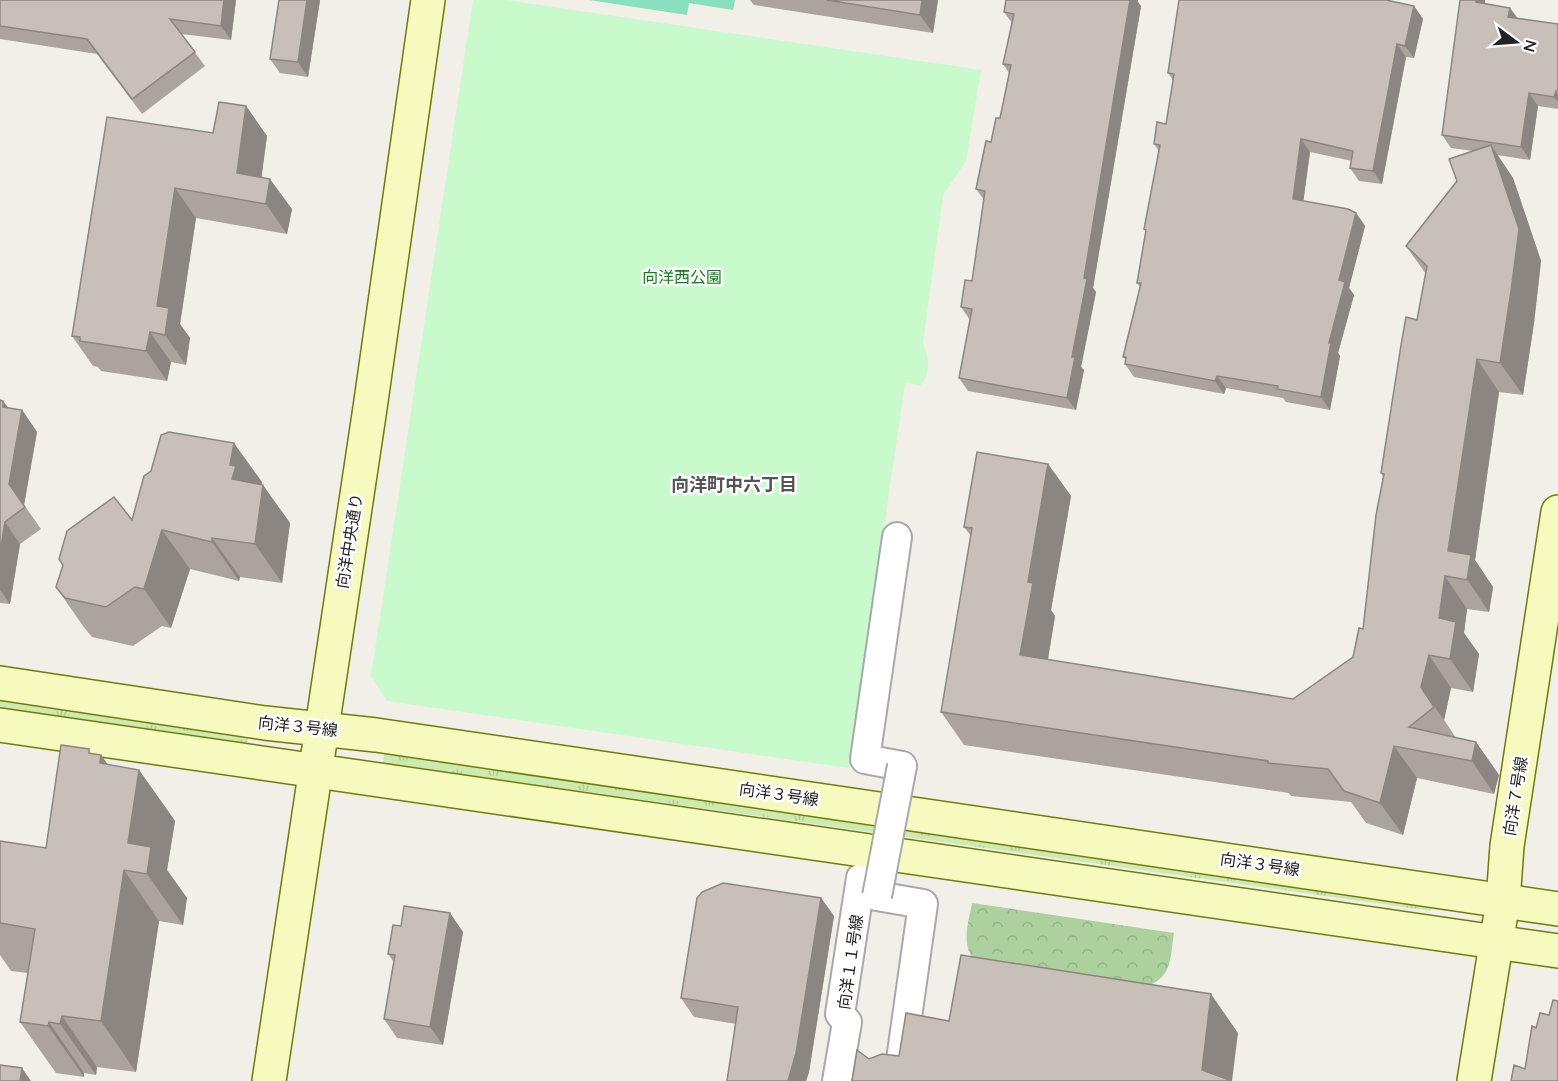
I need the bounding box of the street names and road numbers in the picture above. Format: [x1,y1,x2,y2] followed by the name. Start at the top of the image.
[332,492,366,590] street label: 向洋中央通り
[257,712,339,740] street label: 向洋３号線
[1499,755,1531,837] street label: 向洋７号線
[738,779,820,809] street label: 向洋３号線
[1219,849,1301,879] street label: 向洋３号線
[833,913,867,1011] street label: 向洋１１号線

